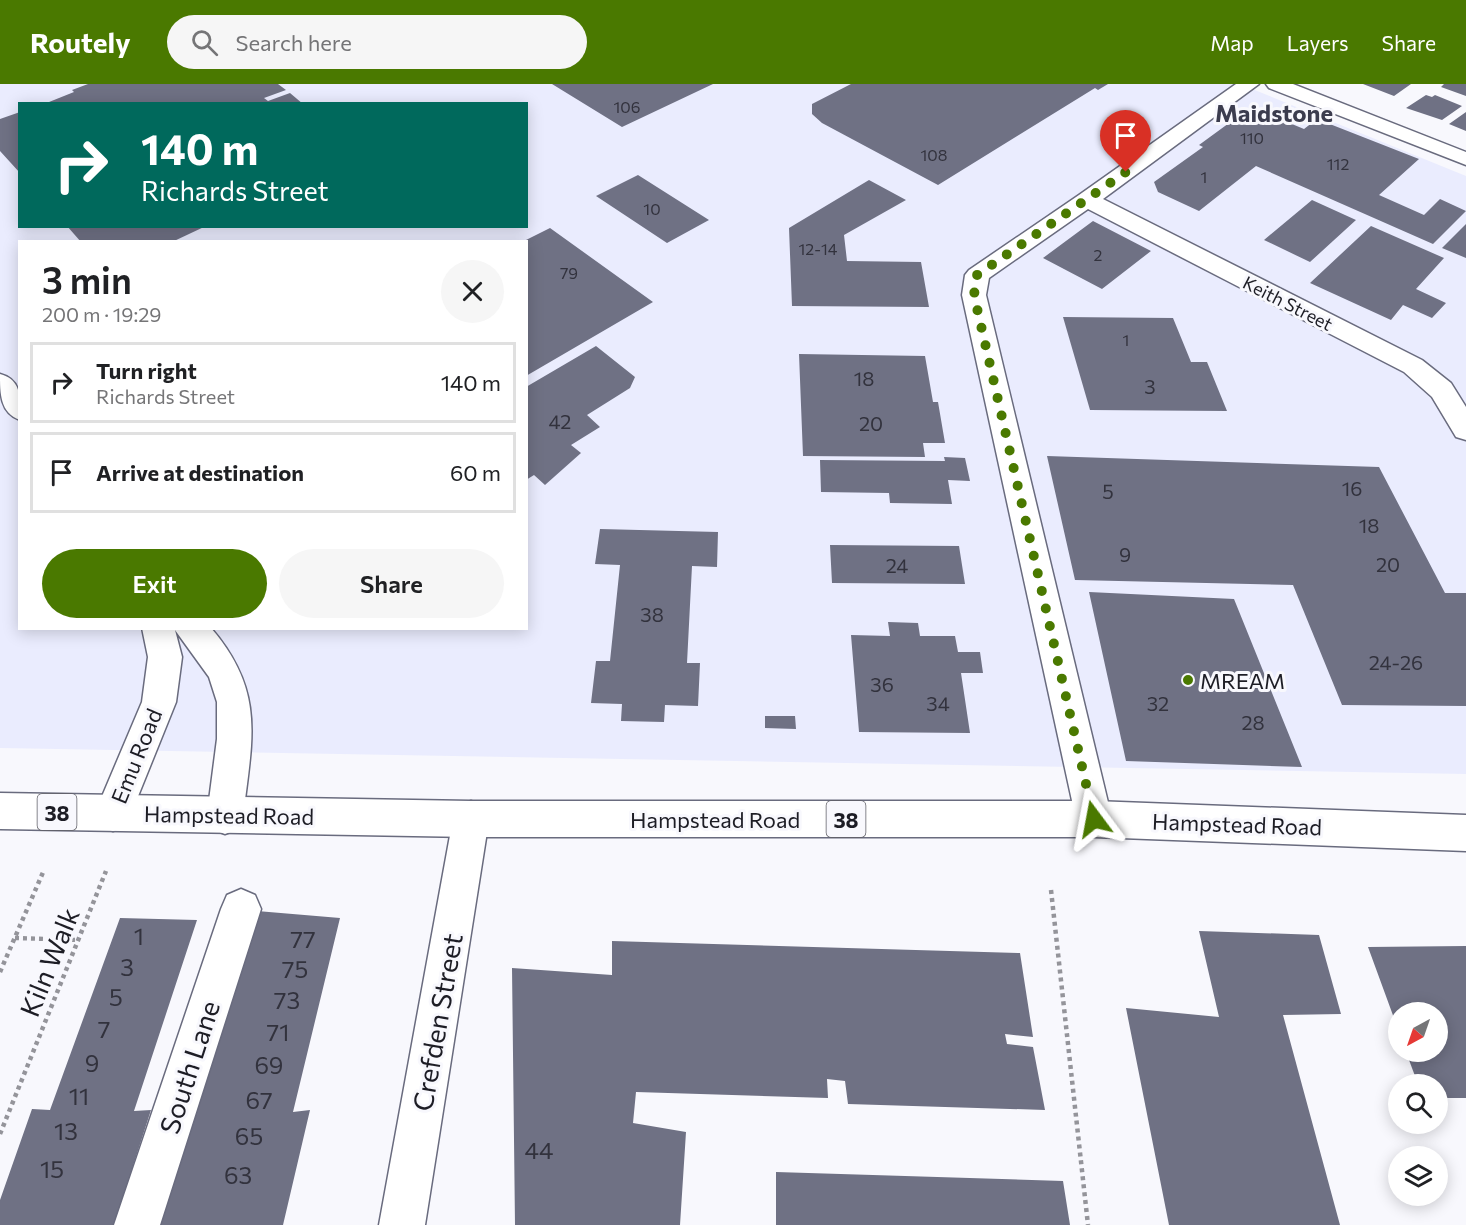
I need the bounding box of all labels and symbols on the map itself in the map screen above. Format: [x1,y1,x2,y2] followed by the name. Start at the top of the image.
[614,97,641,116] house number: 106
[1215,98,1333,127] district label: Maidstone
[1100,110,1151,172] pin
[1240,128,1264,147] house number: 110
[921,145,948,164] house number: 108
[1327,154,1349,173] house number: 112
[1201,167,1207,186] house number: 1
[643,199,661,218] house number: 10
[799,239,838,258] house number: 12-14
[1094,245,1103,264] house number: 2
[560,263,578,282] house number: 79
[1240,271,1336,335] street label: Keith Street
[1123,330,1129,349] house number: 1
[854,366,874,390] house number: 18
[1144,374,1156,398] house number: 3
[549,409,571,433] house number: 42
[859,411,883,435] house number: 20
[1342,476,1362,500] house number: 16
[1102,479,1114,503] house number: 5
[1359,513,1379,537] house number: 18
[1119,542,1131,566] house number: 9
[1376,552,1400,576] house number: 20
[886,553,908,577] house number: 24
[640,602,664,626] house number: 38
[1369,650,1423,674] house number: 24-26
[1200,667,1285,694] place label: MREAM
[870,672,894,696] house number: 36
[1181,673,1195,687] marker: MREAM
[926,691,950,715] house number: 34
[1147,691,1169,715] house number: 32
[105,705,167,807] street label: Emu Road
[1241,710,1265,734] house number: 28
[1062,787,1126,851] position arrow
[38,794,76,830] road number: 38
[144,800,314,830] street label: Hampstead Road
[826,801,866,837] road number: 38
[630,806,800,833] street label: Hampstead Road
[1151,808,1323,840] street label: Hampstead Road
[12,903,86,1021] street label: Kiln Walk
[134,921,144,950] house number: 1
[290,924,316,953] house number: 77
[405,931,469,1113] street label: Crefden Street
[120,952,134,981] house number: 3
[282,954,308,983] house number: 75
[109,982,123,1011] house number: 5
[274,985,300,1014] house number: 73
[152,996,226,1138] street label: South Lane
[1388,1002,1448,1062] north arrow
[98,1014,110,1043] house number: 7
[267,1017,289,1046] house number: 71
[85,1048,99,1077] house number: 9
[255,1050,283,1079] house number: 69
[69,1081,89,1110] house number: 11
[245,1085,273,1114] house number: 67
[54,1116,78,1145] house number: 13
[235,1121,263,1150] house number: 65
[525,1135,553,1164] house number: 44
[40,1154,64,1183] house number: 15
[224,1160,252,1189] house number: 63

